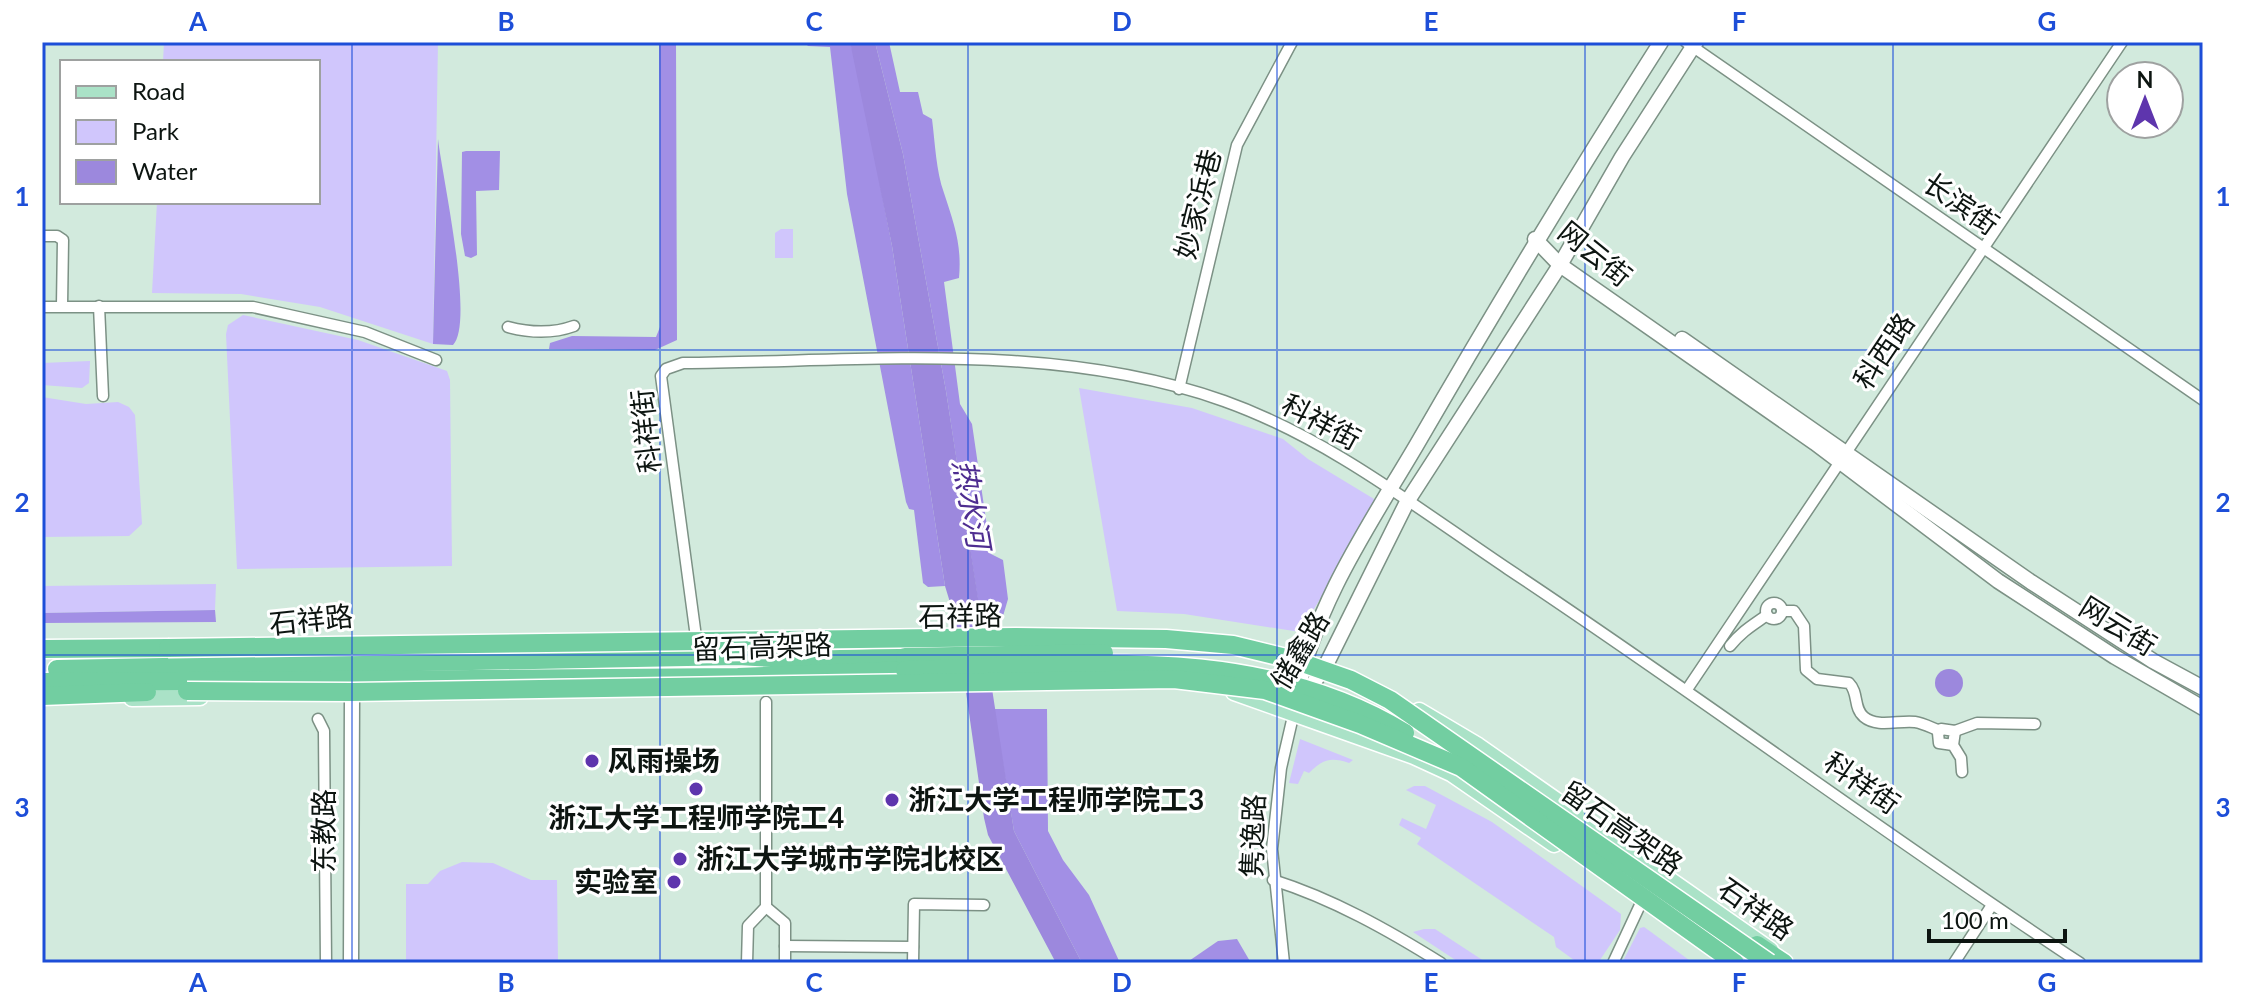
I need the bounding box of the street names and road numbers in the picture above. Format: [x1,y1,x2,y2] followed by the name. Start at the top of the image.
[1167,145,1227,262] street label: 妙家浜巷
[1917,165,2006,241] street label: 长滨街
[1552,214,1639,293] street label: 网云街
[1846,306,1921,395] street label: 科西路
[1276,386,1367,456] street label: 科祥街
[624,388,666,475] street label: 科祥街
[2074,588,2163,662] street label: 网云街
[918,597,1002,633] street label: 石祥路
[267,598,354,640] street label: 石祥路
[1263,605,1335,694] street label: 储鑫路
[691,627,833,665] street label: 留石高架路
[1818,744,1907,820] street label: 科祥街
[1555,773,1690,881] street label: 留石高架路
[306,789,340,873] street label: 东教路
[1234,793,1270,879] street label: 隽逸路
[1712,870,1801,946] street label: 石祥路

